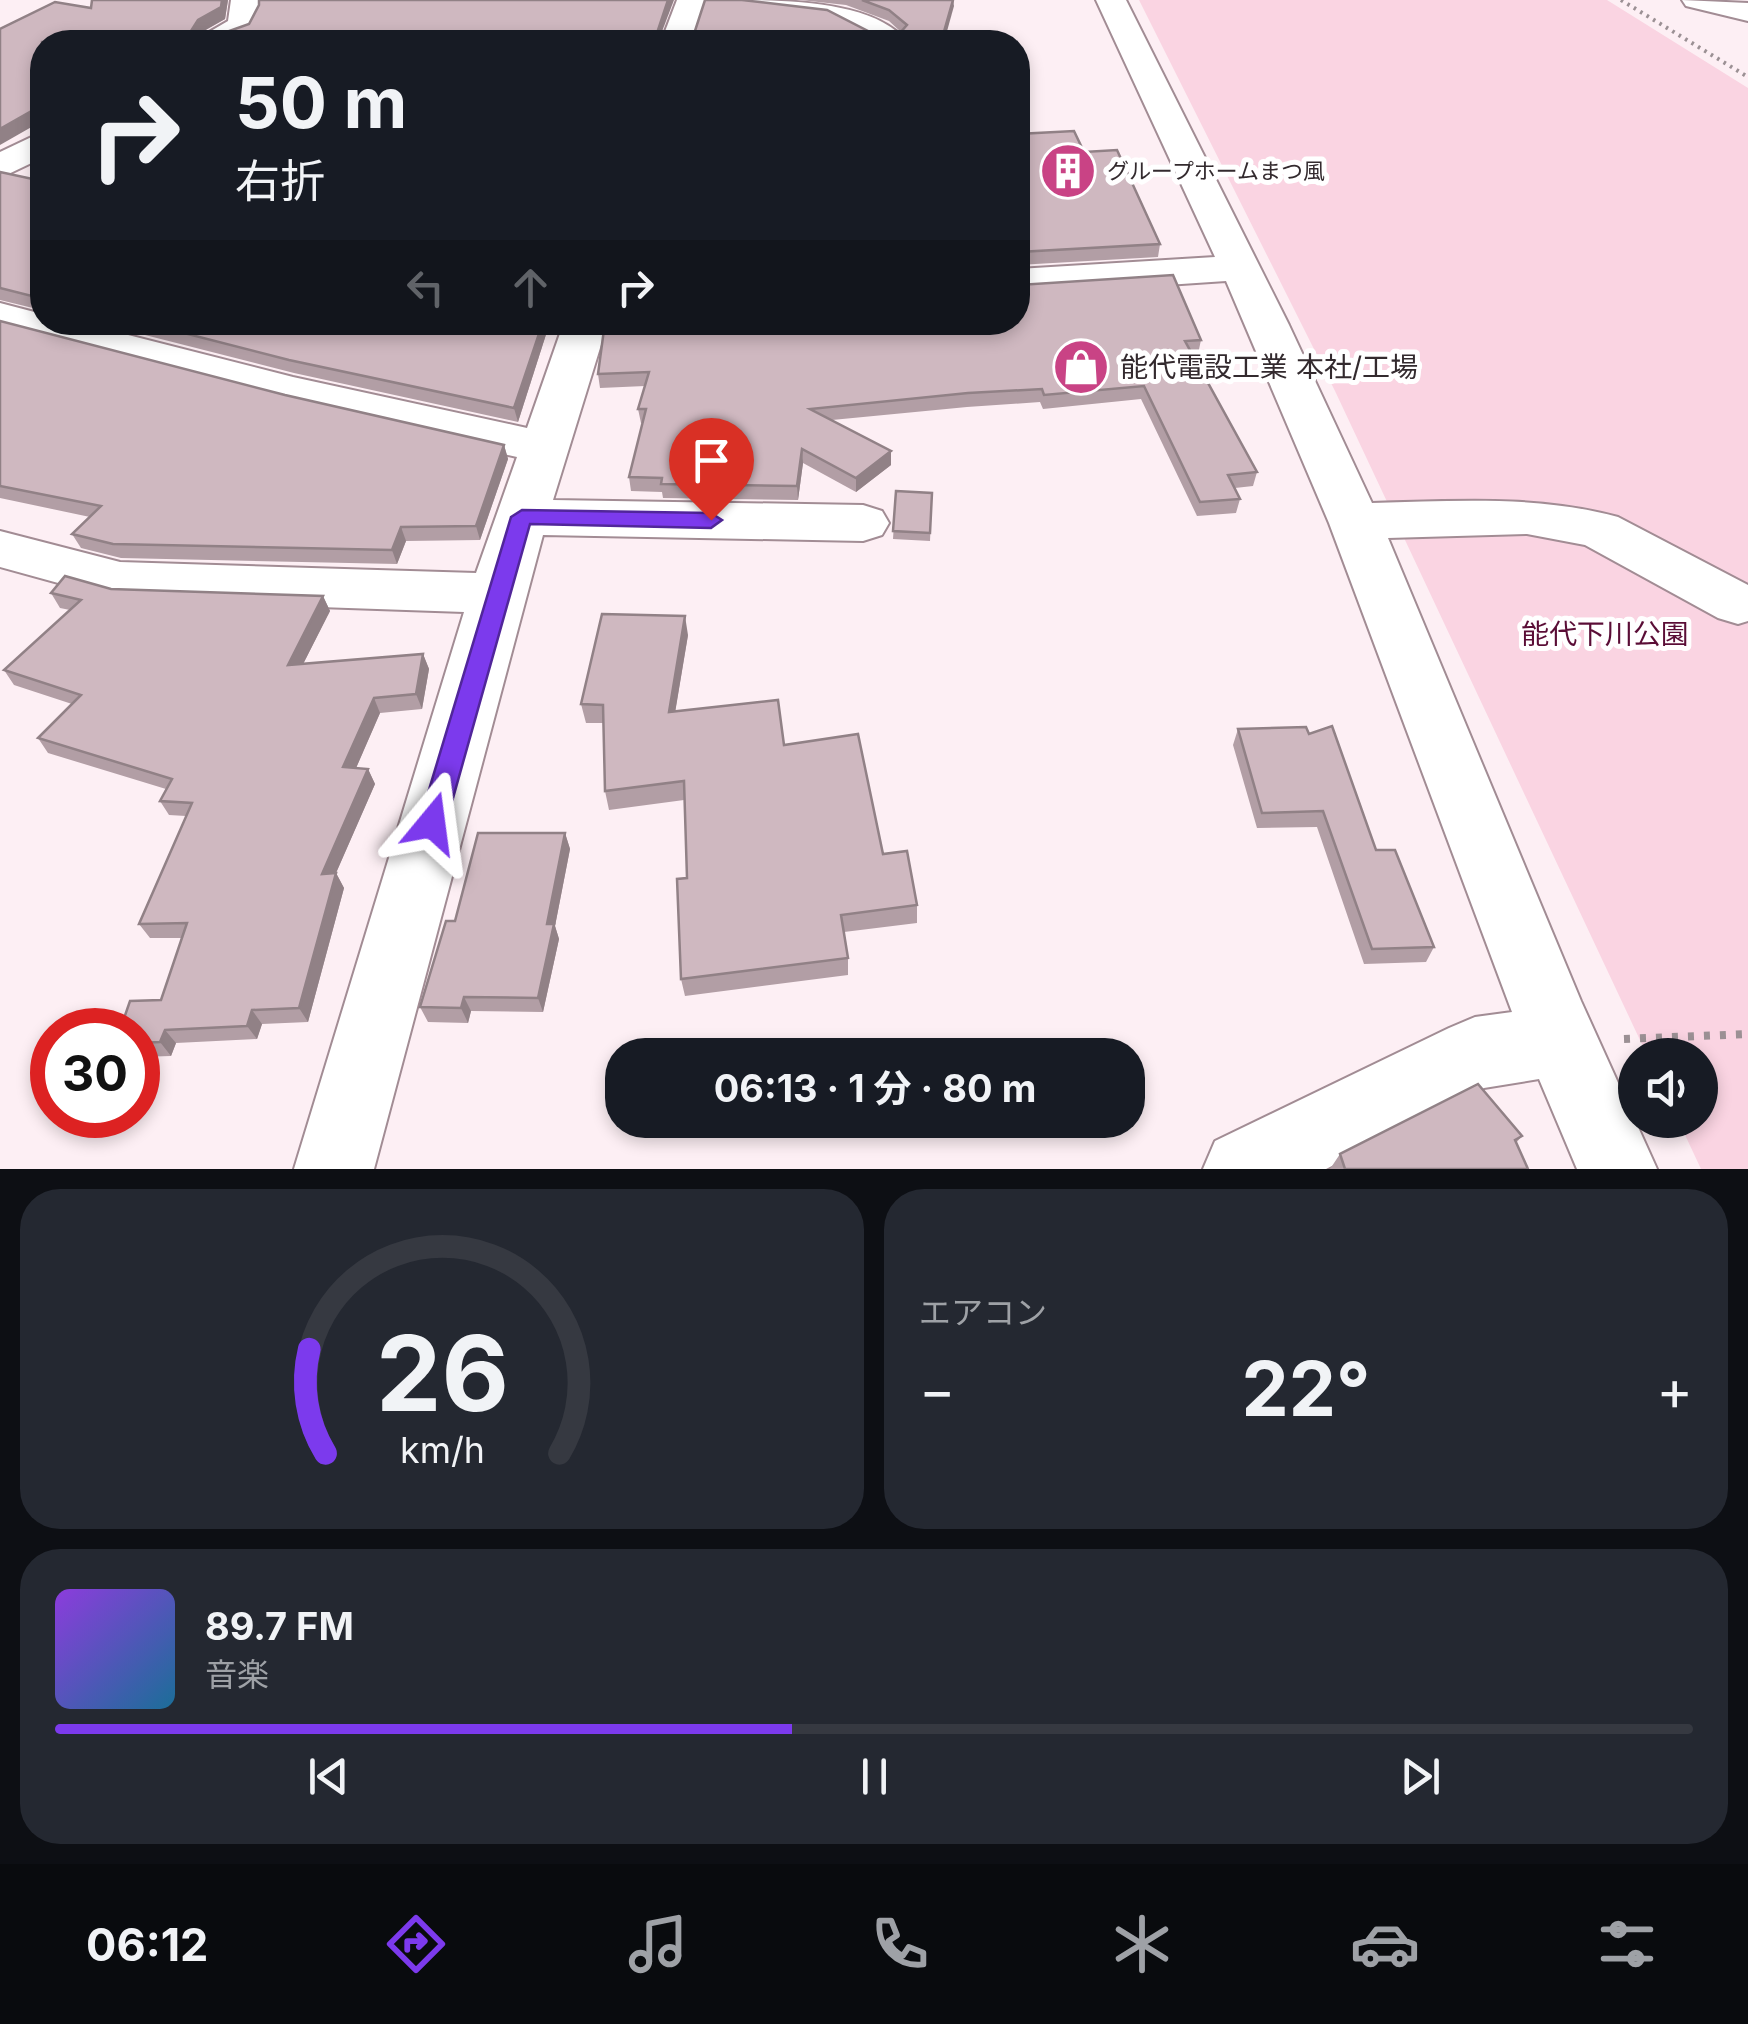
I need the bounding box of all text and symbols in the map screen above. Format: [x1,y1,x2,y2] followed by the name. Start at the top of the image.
[235,60,407,145] text: 50 m
[70,70,200,200] icon: right
[1038,141,1098,201] building icon: グループホームまつ風
[235,153,325,208] text: 右折
[1107,158,1325,184] place label: グループホームまつ風
[398,260,453,315] icon: left
[503,260,558,315] icon: ahead
[608,260,663,315] icon: right
[1051,337,1111,397] shop icon: 能代電設工業 本社/工場
[1120,350,1418,384] place label: 能代電設工業 本社/工場
[669,418,754,521] pin
[684,433,739,488] icon: arrive
[1521,617,1689,651] park label: 能代下川公園
[380,771,484,875] position arrow
[30,1008,160,1138] speed limit sign: 30
[1618,1038,1718,1138] map controls
[1618,1038,1718,1138] button: sound
[714,1065,1036,1111] text: 06:13 · 1 分 · 80 m
[919,1293,1047,1332] text: エアコン
[375,1310,509,1436] text: 26
[1242,1343,1370,1434] text: 22°
[919,1357,955,1423] text: −
[1657,1357,1693,1423] text: +
[400,1428,484,1472] text: km/h
[205,1603,354,1649] text: 89.7 FM
[205,1655,269,1694] text: 音楽
[301,1749,356,1804] icon: previous
[847,1749,902,1804] icon: pause
[1393,1749,1448,1804] icon: next
[381,1909,451,1979] icon: directions
[623,1909,693,1979] icon: music
[865,1909,935,1979] icon: phone
[1107,1909,1177,1979] icon: climate
[1350,1909,1420,1979] icon: car
[1592,1909,1662,1979] icon: filters
[86,1917,208,1972] text: 06:12

